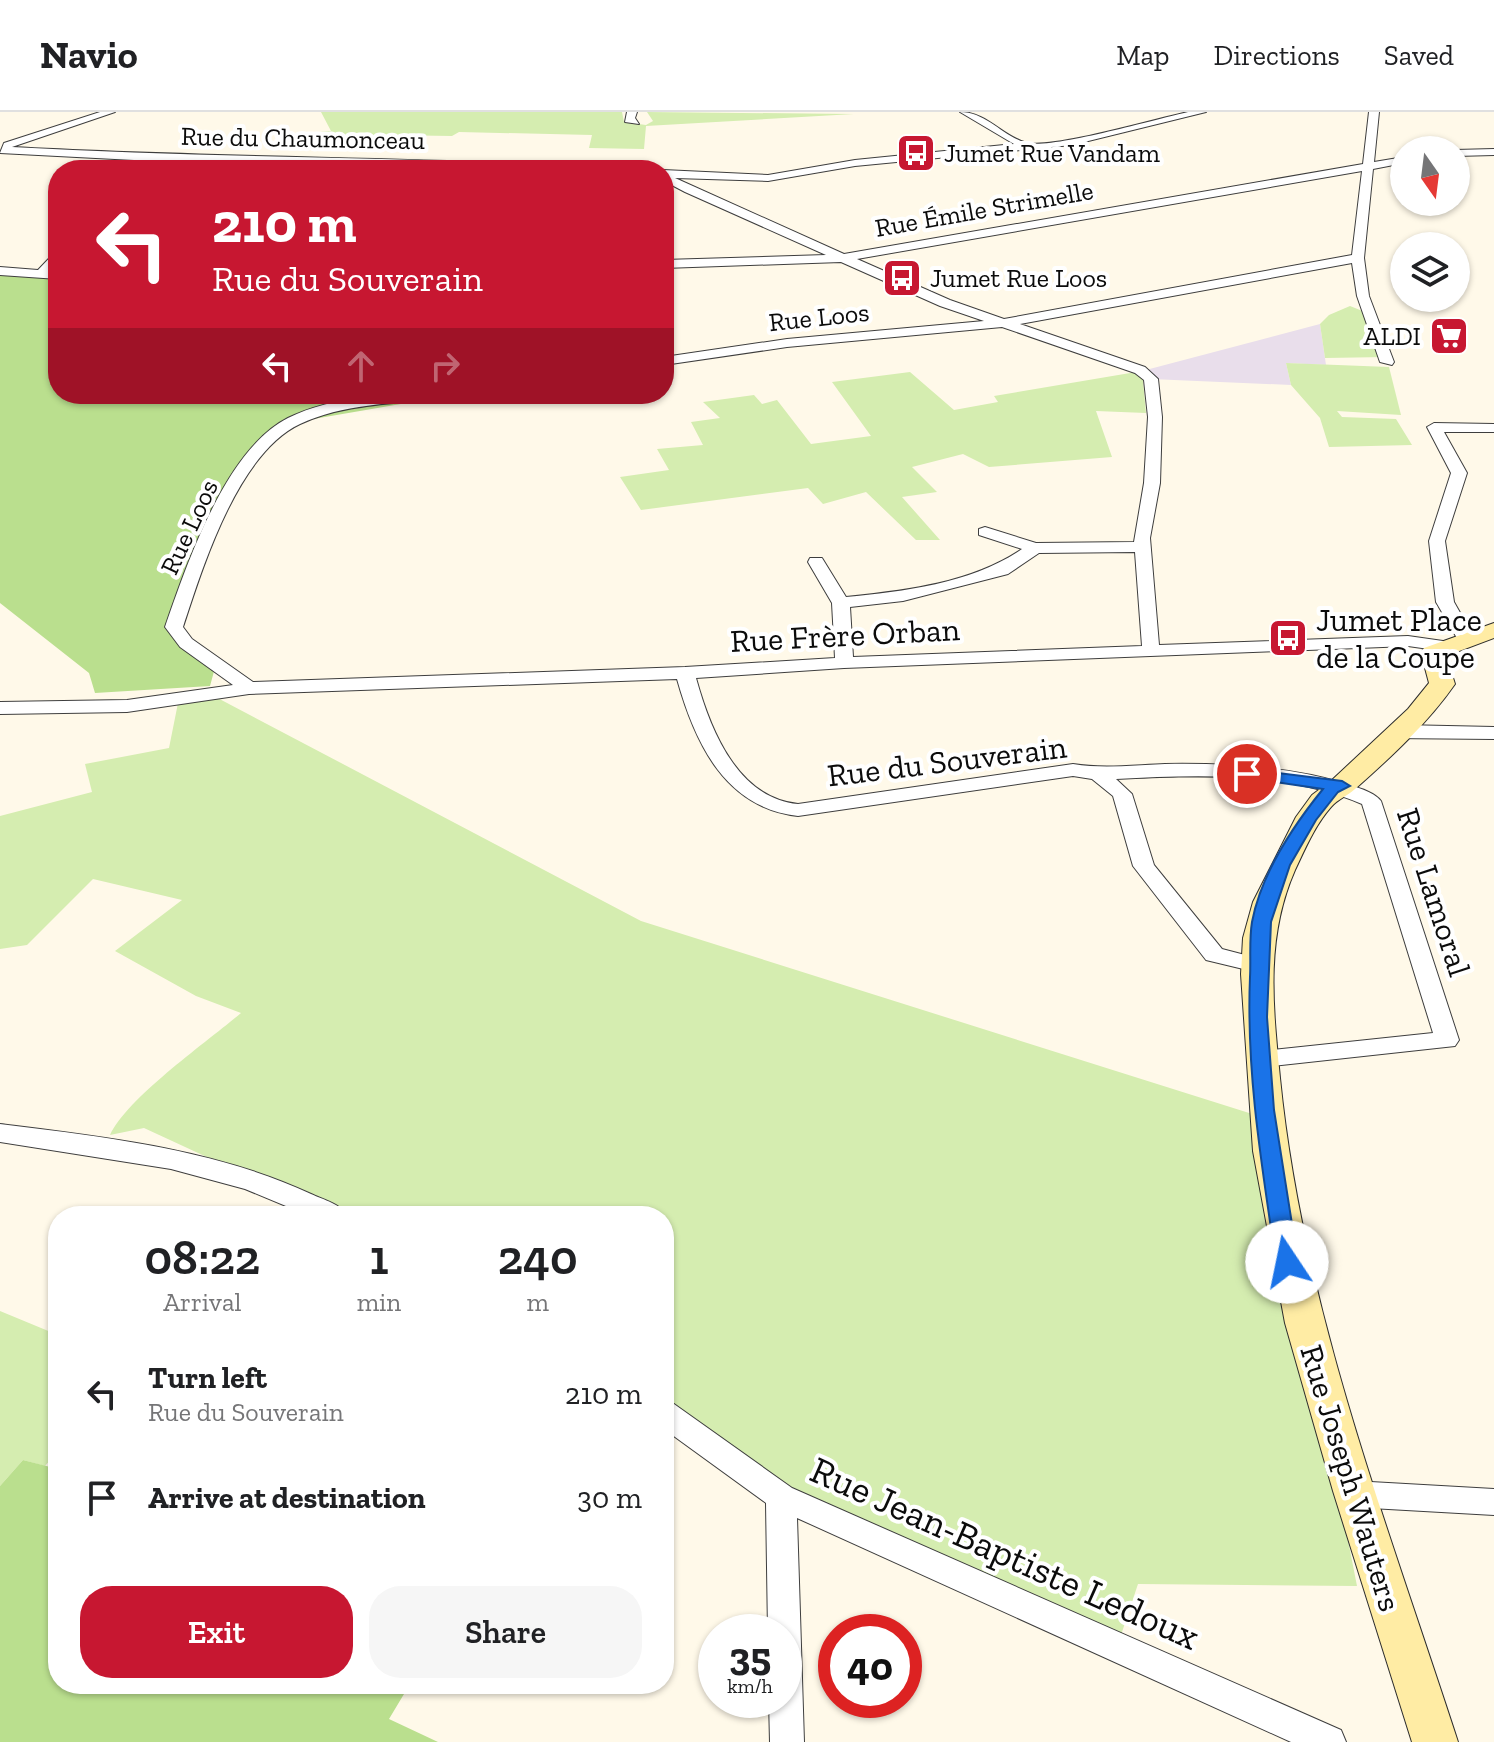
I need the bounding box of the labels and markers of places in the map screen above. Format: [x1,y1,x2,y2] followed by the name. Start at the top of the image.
[895,132,937,174] bus stop icon: Jumet Rue Vandam
[944,137,1160,169] place label: Jumet Rue Vandam
[881,257,923,299] bus stop icon: Jumet Rue Loos
[930,262,1107,294] place label: Jumet Rue Loos
[1428,315,1470,357] supermarket icon: ALDI
[1364,320,1421,352] place label: ALDI
[1316,601,1482,676] place label: Jumet Place de la Coupe
[1267,617,1309,659] bus stop icon: Jumet Place de la Coupe
[1213,740,1281,808] pin

